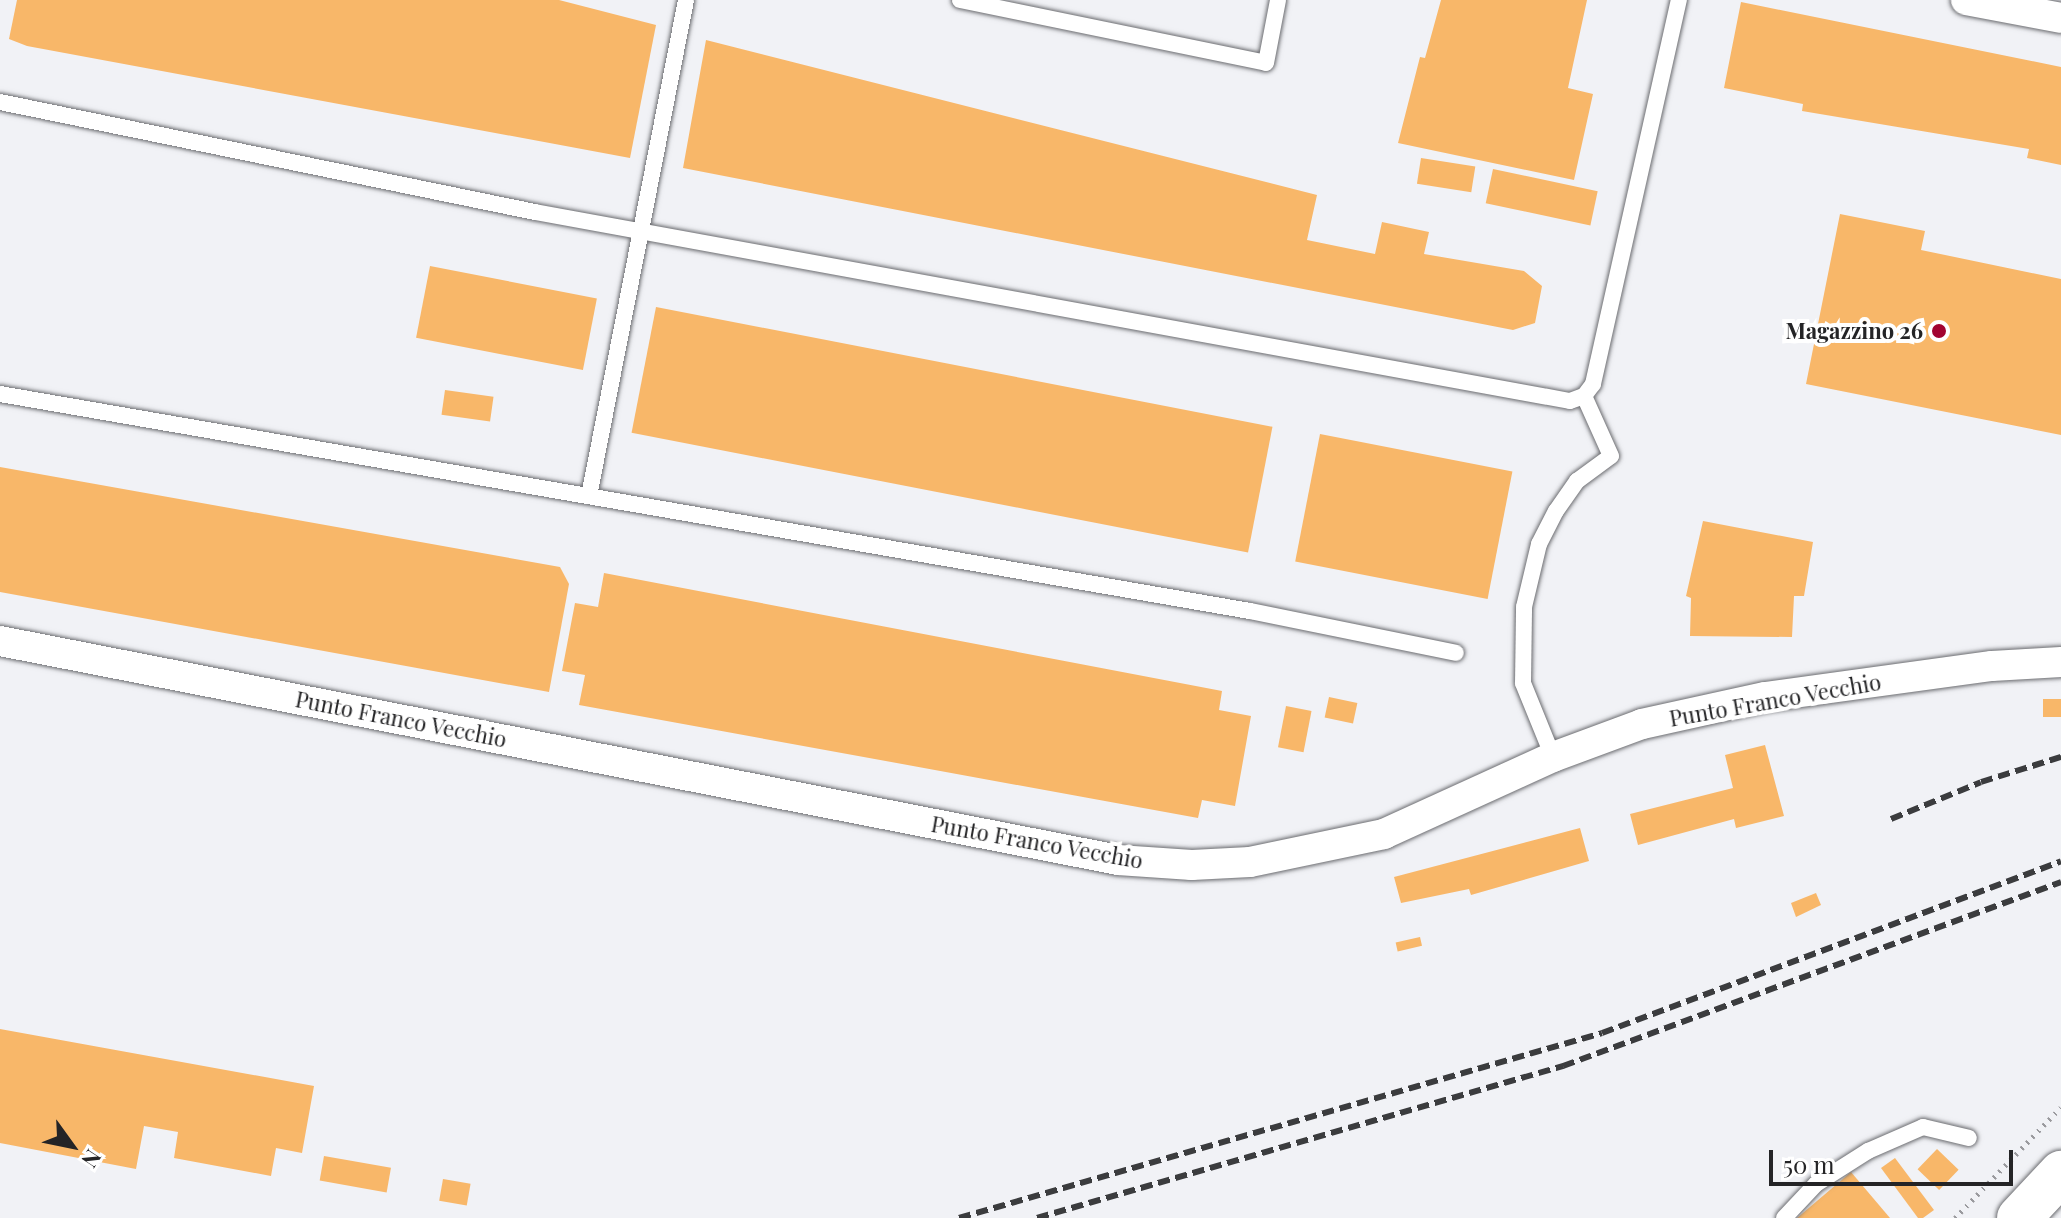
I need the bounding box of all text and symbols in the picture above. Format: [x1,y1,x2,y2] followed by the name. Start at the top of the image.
[1785,318,1923,344] place label: Magazzino 26
[1930,322,1948,340] marker: Magazzino 26
[1667,668,1883,732] street label: Punto Franco Vecchio
[293,686,509,752] street label: Punto Franco Vecchio
[929,810,1145,874] street label: Punto Franco Vecchio
[32,1106,112,1186] north arrow
[1773,1134,2017,1184] scale bar
[75,1144,109,1174] text: N
[1783,1148,1835,1180] text: 50 m

